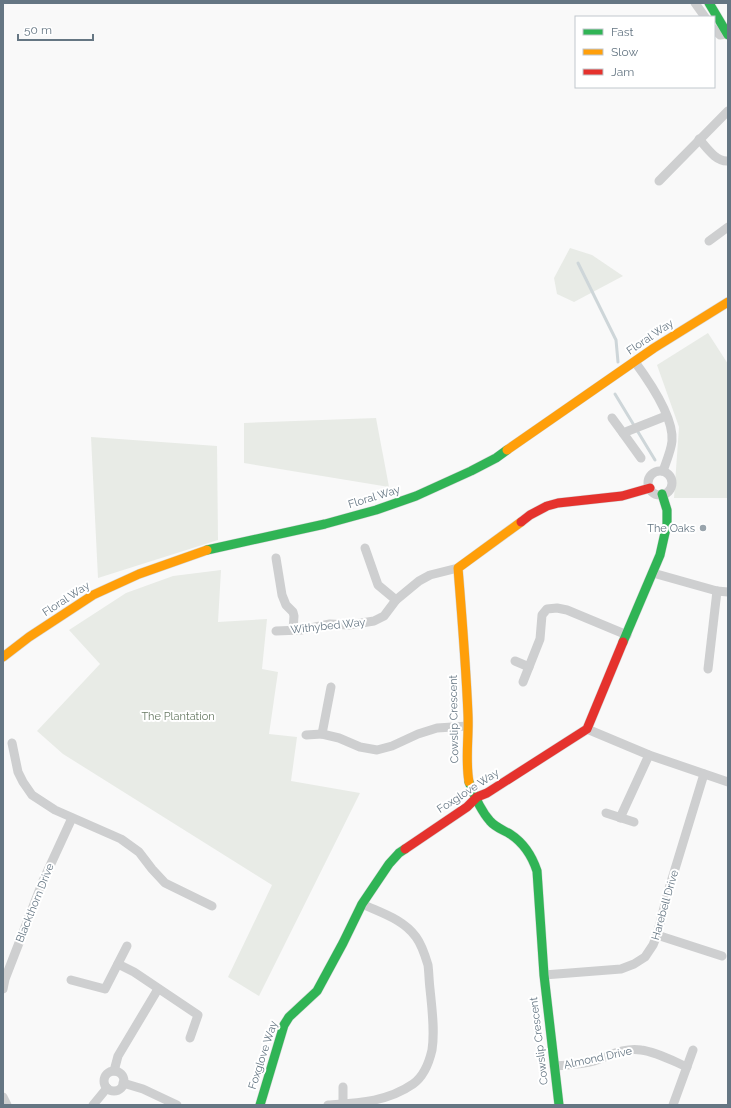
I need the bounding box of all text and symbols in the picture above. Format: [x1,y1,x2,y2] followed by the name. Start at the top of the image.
[18,16,93,42] scale bar
[575,16,715,88] legend
[24,23,52,37] text: 50 m
[611,25,634,39] text: Fast
[611,45,638,59] text: Slow
[611,65,634,79] text: Jam
[624,317,676,357] street label: Floral Way
[346,483,402,511] street label: Floral Way
[647,522,695,535] place label: The Oaks
[698,523,708,533] marker: The Oaks
[40,579,92,619] street label: Floral Way
[290,616,366,636] street label: Withybed Way
[447,674,461,763] street label: Cowslip Crescent
[141,710,215,723] park label: The Plantation
[435,766,501,816] street label: Foxglove Way
[13,861,57,944] street label: Blackthorn Drive
[649,868,681,941] street label: Harebell Drive
[527,996,551,1086] street label: Cowslip Crescent
[246,1019,280,1091] street label: Foxglove Way
[563,1044,634,1072] street label: Almond Drive

